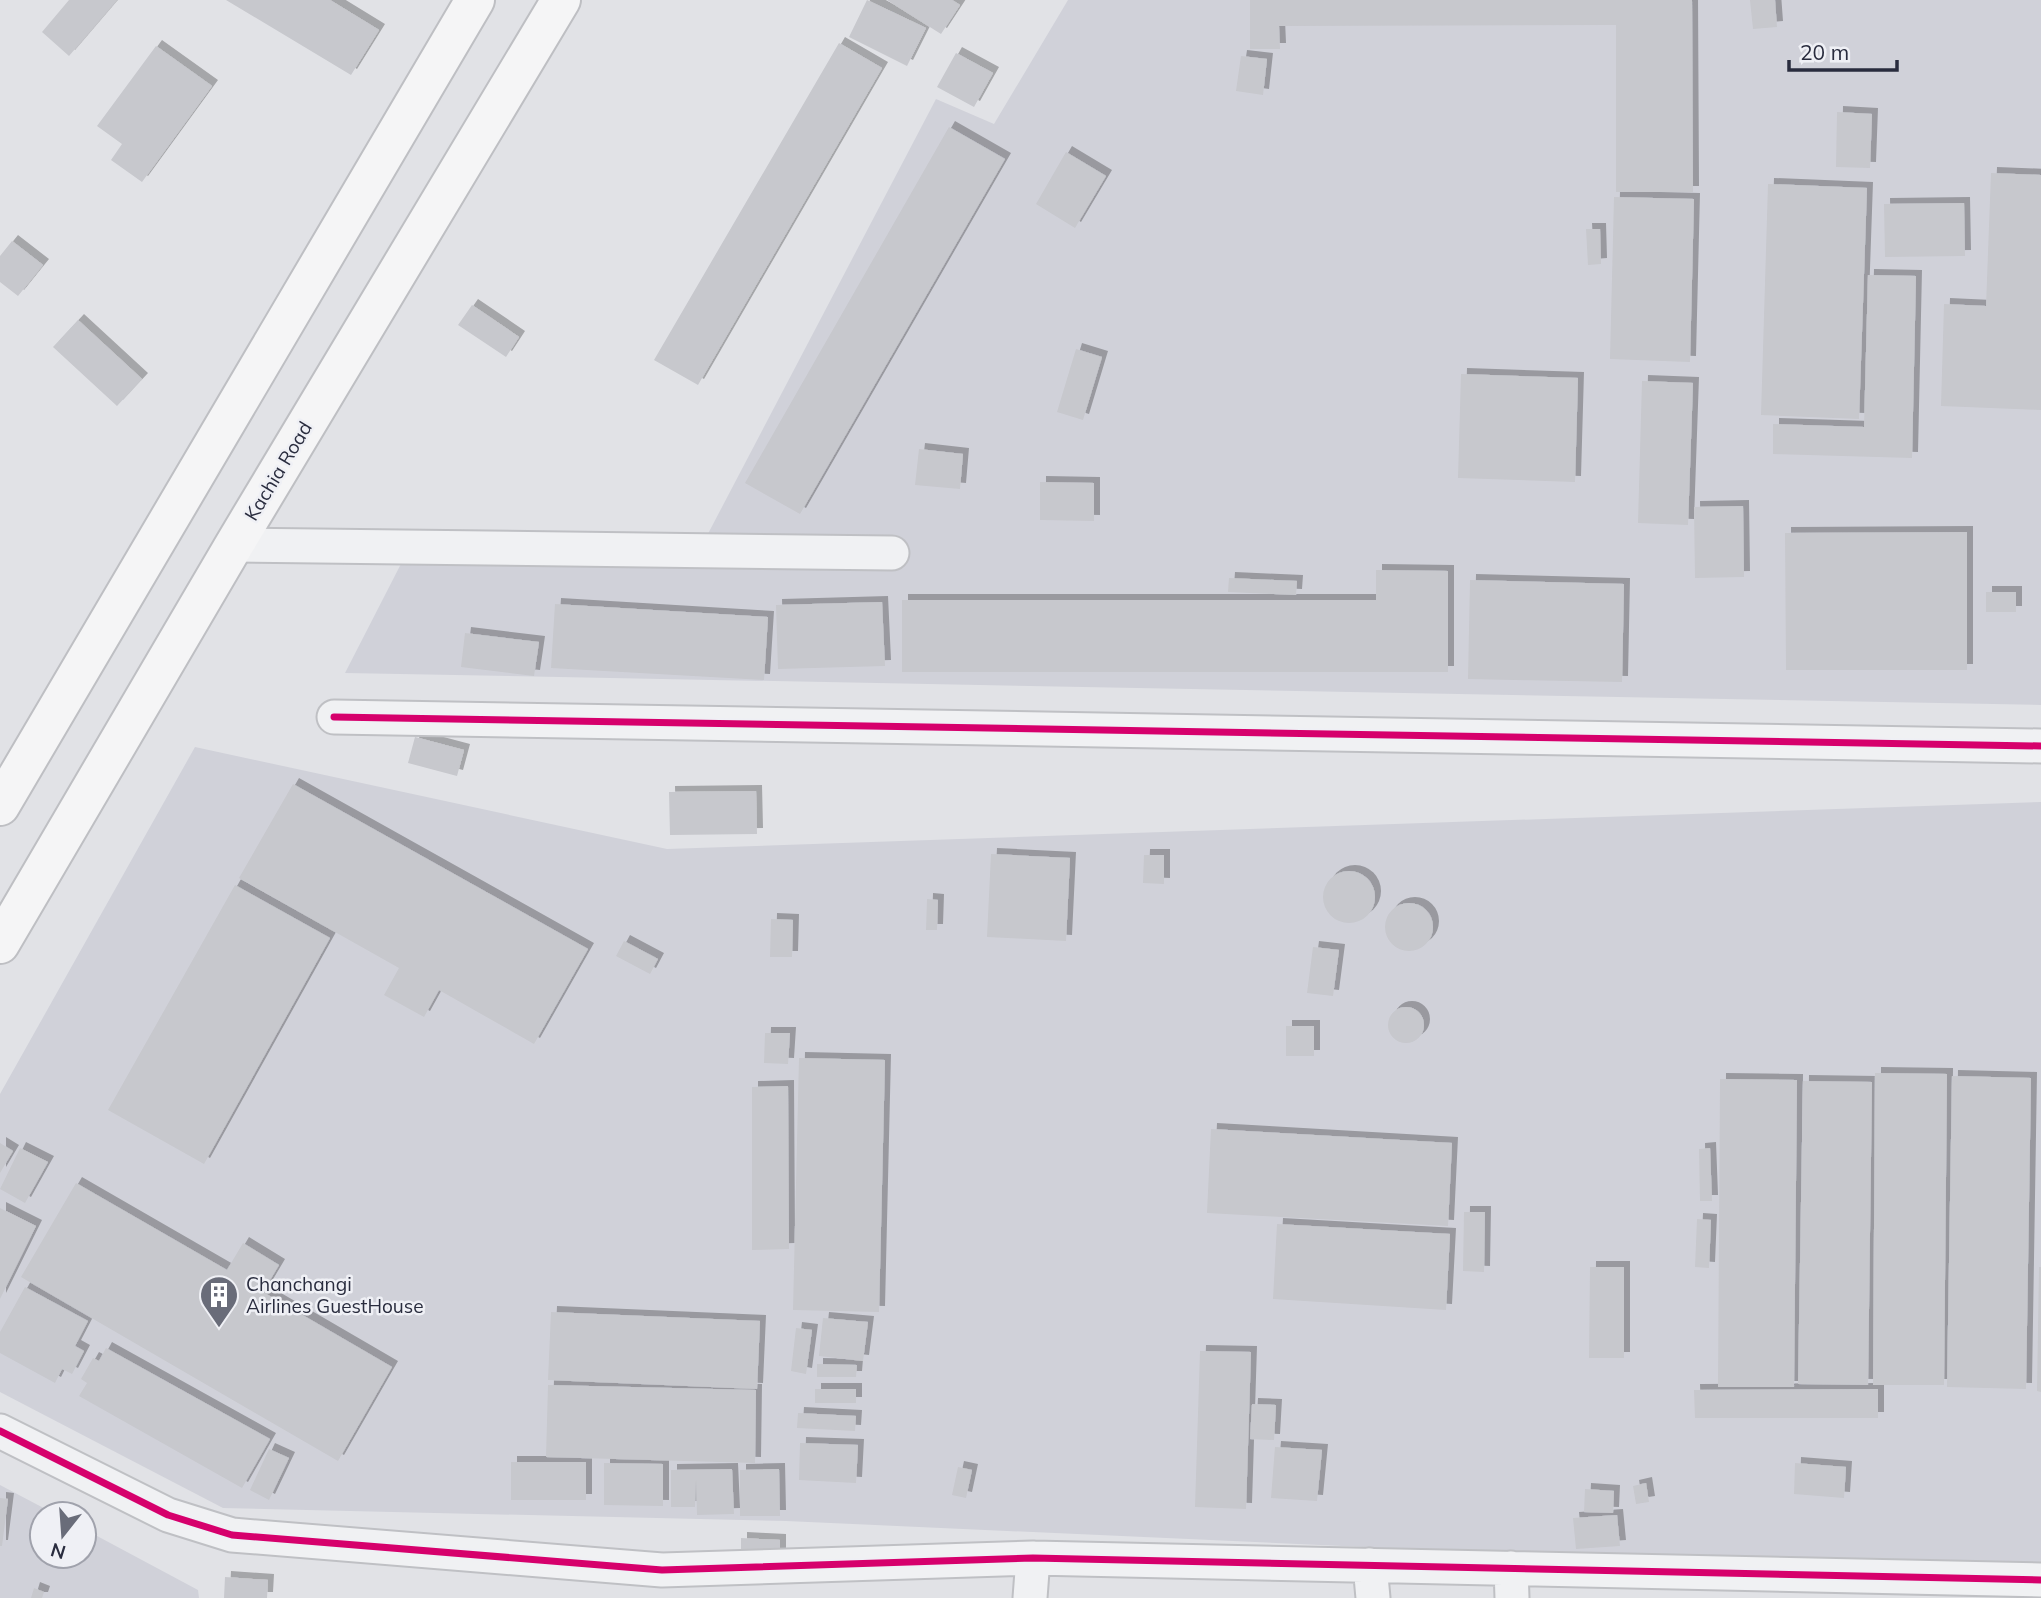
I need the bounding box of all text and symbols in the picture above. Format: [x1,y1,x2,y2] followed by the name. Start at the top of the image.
[1789,28,1898,72] scale bar
[1800,39,1849,65] text: 20 m
[239,417,317,525] street label: Kachia Road
[246,1272,424,1318] place label: Chanchangi Airlines GuestHouse
[198,1274,240,1329] building icon: Chanchangi Airlines GuestHouse
[28,1500,98,1570] north arrow
[48,1538,68,1565] text: N

